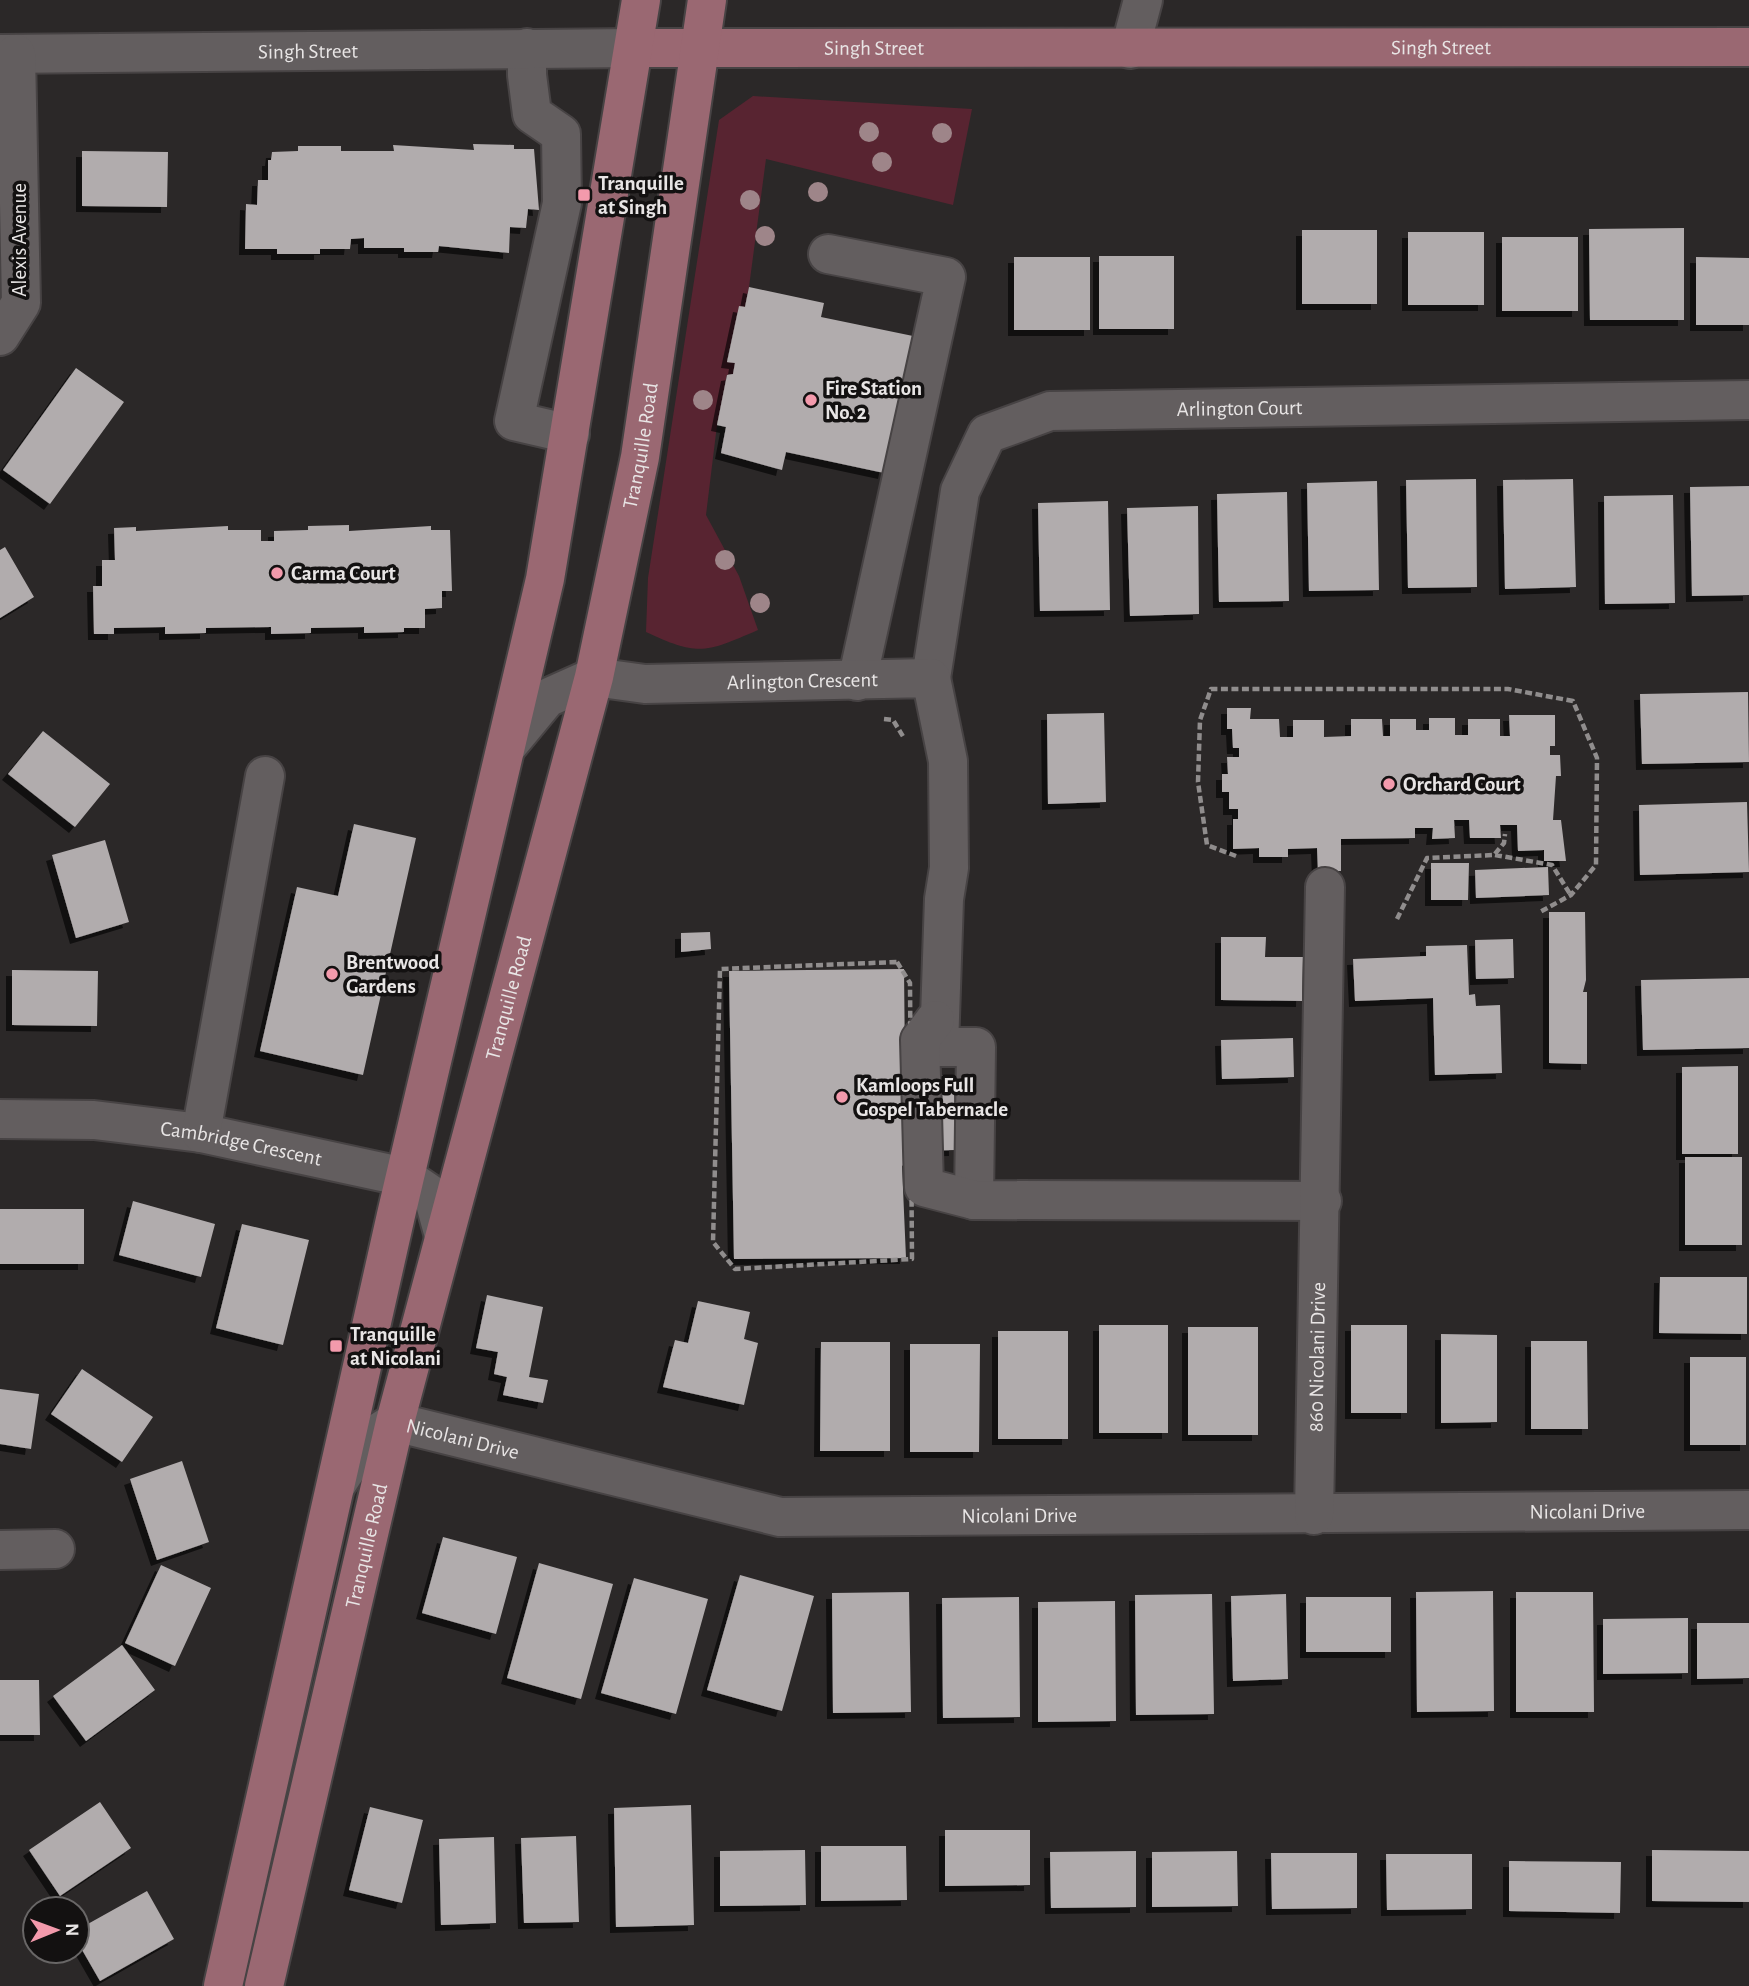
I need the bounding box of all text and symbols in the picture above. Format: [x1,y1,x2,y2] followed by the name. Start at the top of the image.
[824,37,924,58] street label: Singh Street
[1391,37,1491,58] street label: Singh Street
[258,40,358,62] street label: Singh Street
[598,173,684,218] place label: Tranquille at Singh
[9,183,30,297] street label: Alexis Avenue
[576,187,592,203] marker: Tranquille at Singh
[825,378,922,423] place label: Fire Station No. 2
[619,381,661,511] street label: Tranquille Road
[803,392,819,408] marker: Fire Station No. 2
[1177,397,1303,420] street label: Arlington Court
[291,563,396,584] place label: Carma Court
[269,565,285,581] marker: Carma Court
[727,669,878,693] street label: Arlington Crescent
[1403,774,1521,795] place label: Orchard Court
[1381,776,1397,792] marker: Orchard Court
[482,933,535,1062] street label: Tranquille Road
[346,952,440,997] place label: Brentwood Gardens
[324,966,340,982] marker: Brentwood Gardens
[856,1075,1008,1120] place label: Kamloops Full Gospel Tabernacle
[834,1089,850,1105] marker: Kamloops Full Gospel Tabernacle
[159,1118,324,1169] street label: Cambridge Crescent
[1305,1282,1329,1432] street label: 860 Nicolani Drive
[350,1324,441,1369] place label: Tranquille at Nicolani
[328,1338,344,1354] marker: Tranquille at Nicolani
[404,1415,521,1463] street label: Nicolani Drive
[342,1481,391,1610] street label: Tranquille Road
[1529,1500,1645,1522] street label: Nicolani Drive
[961,1504,1077,1526] street label: Nicolani Drive
[21,1895,91,1965] north arrow
[62,1923,81,1937] text: N

